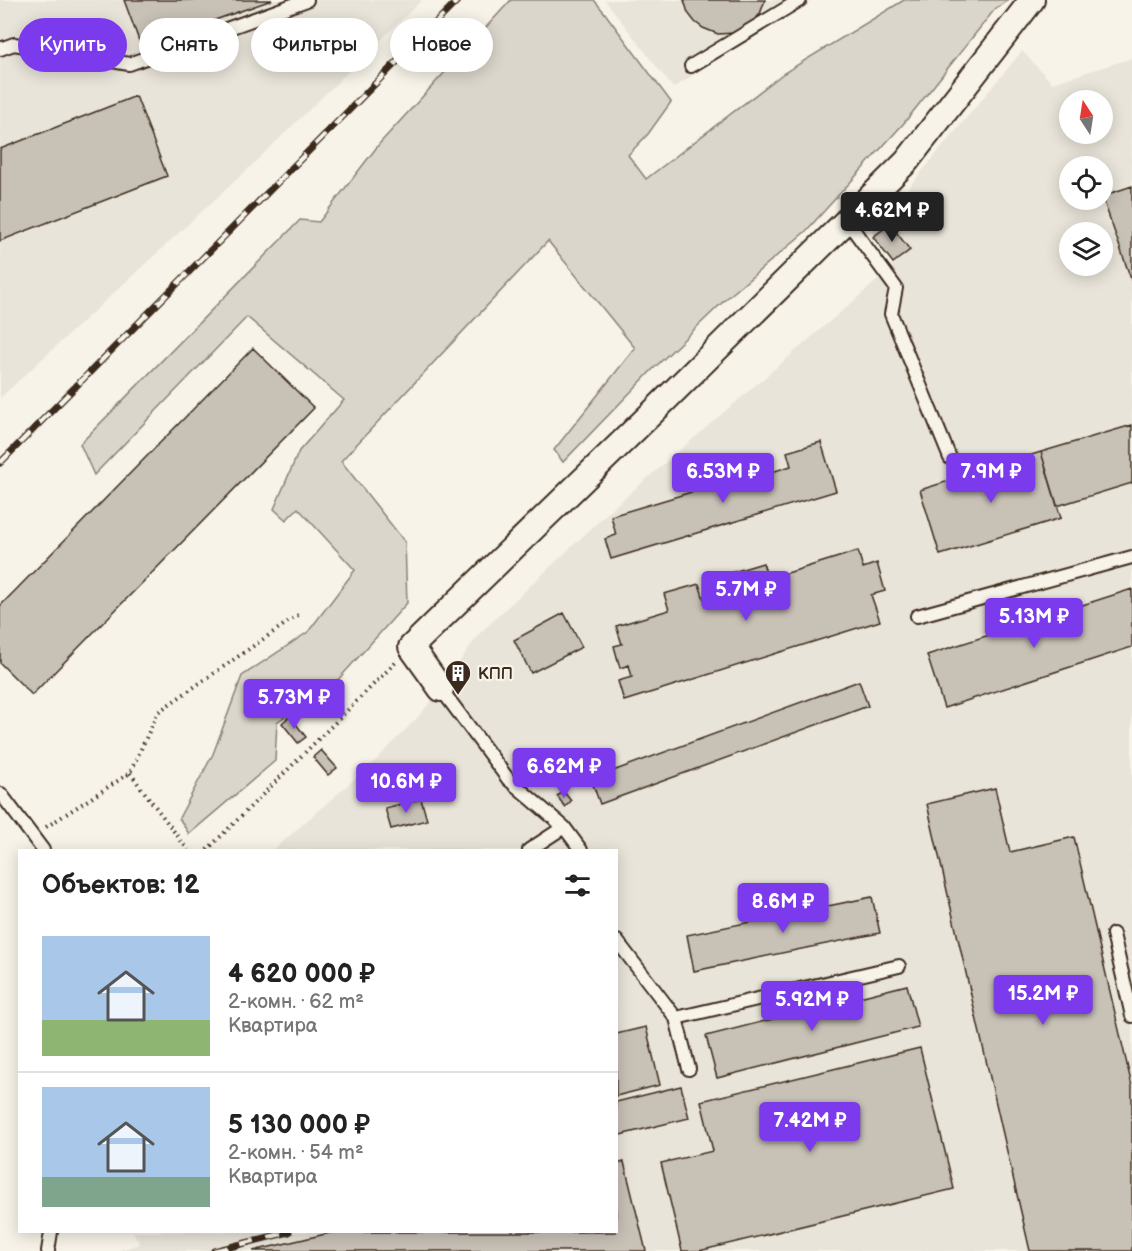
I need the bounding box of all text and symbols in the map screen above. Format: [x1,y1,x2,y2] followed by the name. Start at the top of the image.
[18,18,127,72] chip: Купить
[139,18,239,72] chip: Снять
[251,18,378,72] chip: Фильтры
[390,18,493,72] chip: Новое
[1059,90,1113,144] north arrow
[1059,90,1113,276] map controls
[1059,156,1113,210] button: locate
[837,192,947,243] pin: 4.62M ₽
[855,199,929,223] text: 4.62M ₽
[1059,222,1113,276] button: layers
[668,453,778,504] pin: 6.53M ₽
[942,453,1040,504] pin: 7.9M ₽
[686,460,760,484] text: 6.53M ₽
[960,460,1022,484] text: 7.9M ₽
[697,571,795,622] pin: 5.7M ₽
[715,578,777,602] text: 5.7M ₽
[979,598,1089,649] pin: 5.13M ₽
[999,605,1069,629] text: 5.13M ₽
[443,658,473,696] building icon: КПП
[478,665,513,684] place label: КПП
[239,679,349,730] pin: 5.73M ₽
[258,686,330,710] text: 5.73M ₽
[509,748,619,799] pin: 6.62M ₽
[527,755,601,779] text: 6.62M ₽
[351,763,461,814] pin: 10.6M ₽
[370,770,442,794] text: 10.6M ₽
[561,869,594,902] icon: filters
[42,870,200,901] text: Объектов: 12
[734,883,832,934] pin: 8.6M ₽
[752,890,814,914] text: 8.6M ₽
[228,959,375,990] text: 4 620 000 ₽
[90,960,162,1032] icon: home
[988,975,1098,1026] pin: 15.2M ₽
[757,981,867,1032] pin: 5.92M ₽
[1008,982,1078,1006] text: 15.2M ₽
[775,988,849,1012] text: 5.92M ₽
[228,990,364,1014] text: 2-комн. · 62 m²
[228,1014,318,1038] text: Квартира
[755,1102,865,1153] pin: 7.42M ₽
[773,1109,847,1133] text: 7.42M ₽
[228,1110,370,1141] text: 5 130 000 ₽
[90,1111,162,1183] icon: home
[228,1141,364,1165] text: 2-комн. · 54 m²
[228,1165,318,1189] text: Квартира

